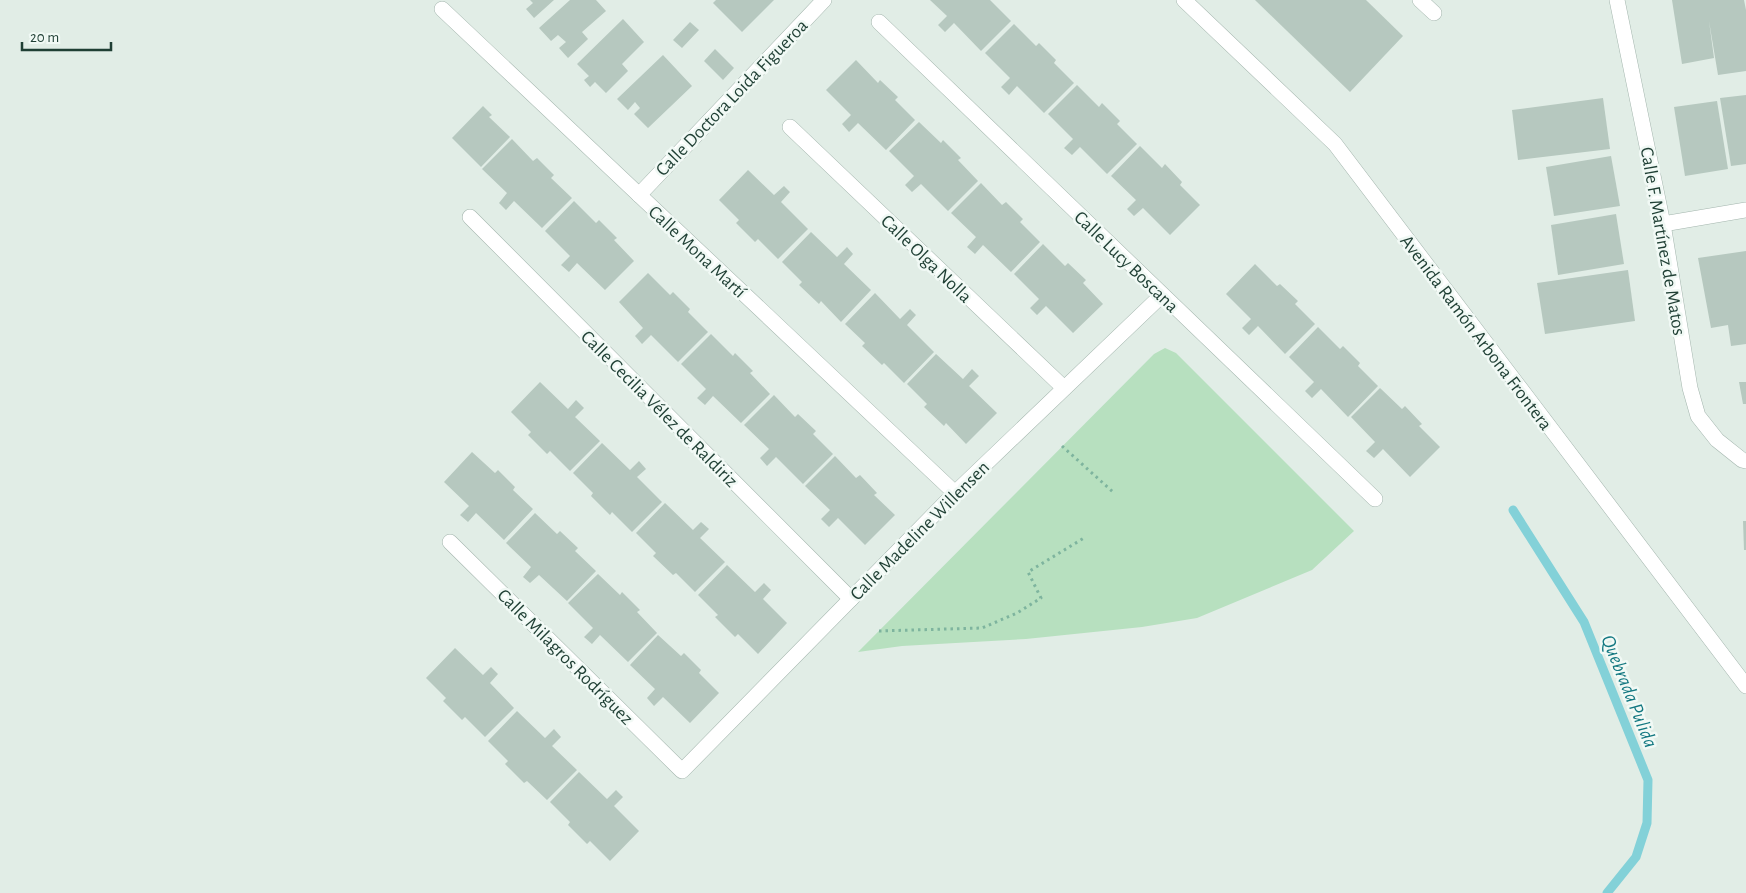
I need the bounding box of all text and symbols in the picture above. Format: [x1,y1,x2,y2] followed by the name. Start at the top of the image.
[652,16,812,180] street label: Calle Doctora Loida Figueroa
[22,20,111,52] scale bar
[30,30,59,45] text: 20 m
[1637,146,1688,337] street label: Calle F. Martínez de Matos
[645,202,750,302] street label: Calle Mona Martí
[1070,208,1182,317] street label: Calle Lucy Boscana
[877,211,975,307] street label: Calle Olga Nolla
[1396,232,1555,434] street label: Avenida Ramón Arbona Frontera
[577,327,741,491] street label: Calle Cecilia Vélez de Raldiriz
[847,458,993,604] street label: Calle Madeline Willensen
[493,586,637,729] street label: Calle Milagros Rodríguez
[1597,632,1661,751] water label: Quebrada Pulida

